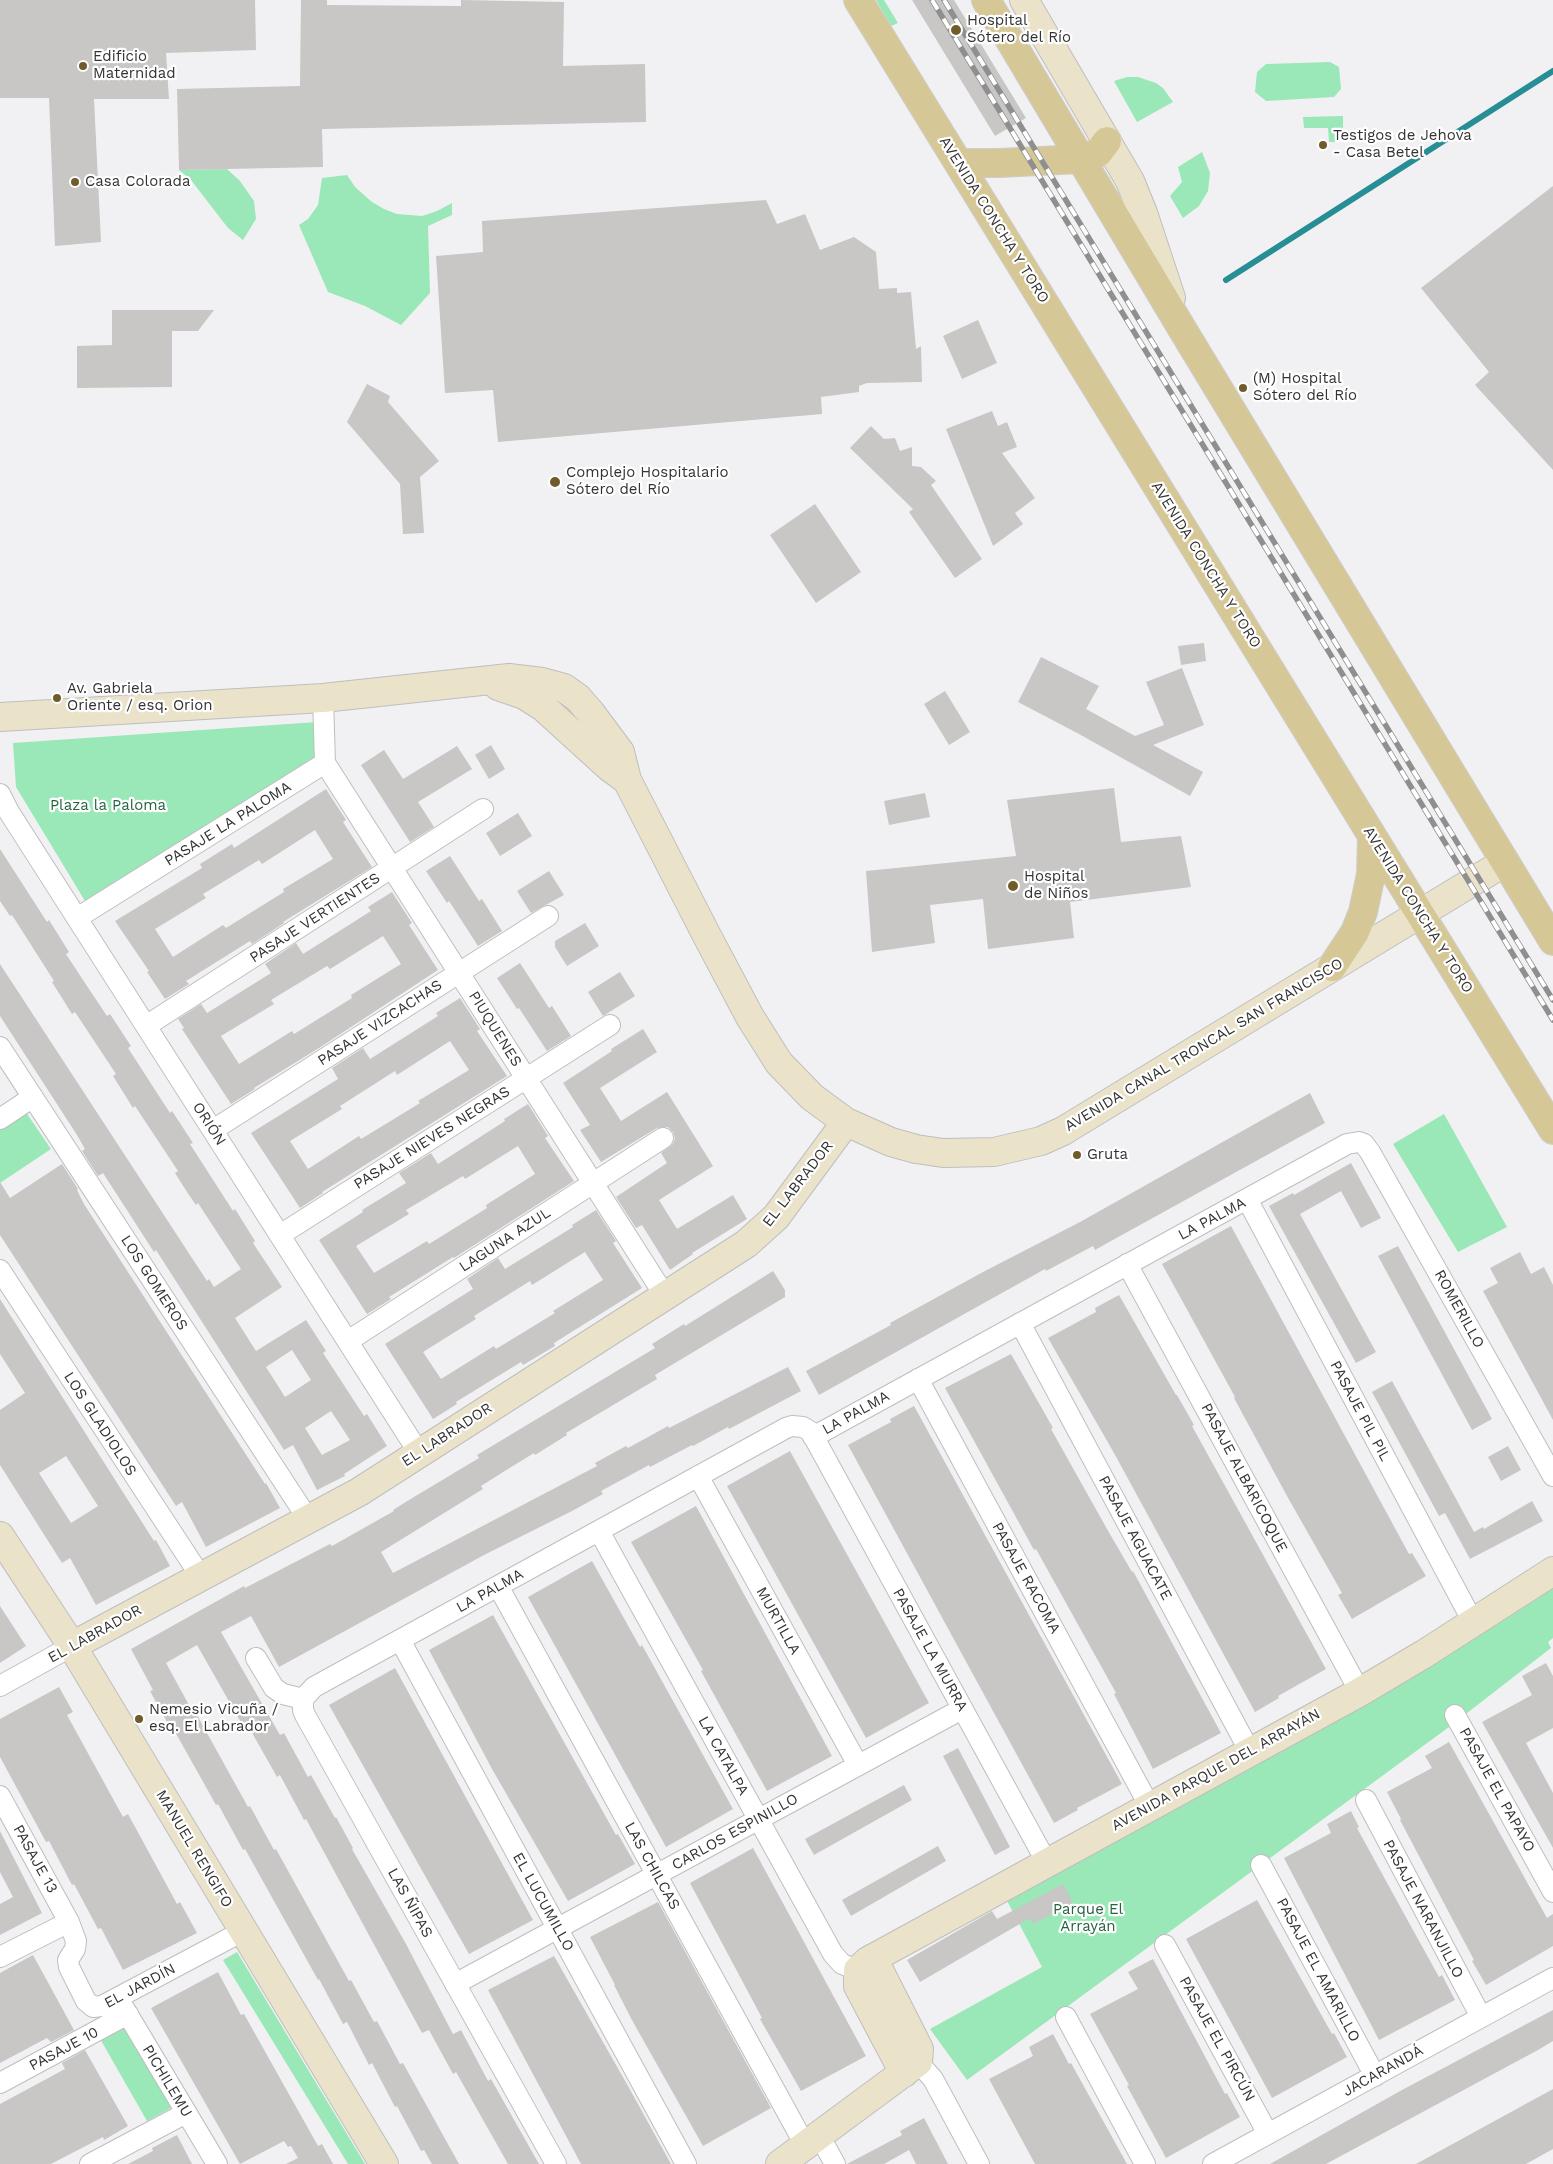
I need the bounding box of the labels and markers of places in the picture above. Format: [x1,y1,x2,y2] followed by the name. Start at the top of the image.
[967,12,1071,47] place label: Hospital Sótero del Río
[949,23,963,37] marker: Hospital Sótero del Río
[93,48,176,83] place label: Edificio Maternidad
[77,60,89,72] marker: Edificio Maternidad
[1333,127,1472,162] place label: Testigos de Jehova - Casa Betel
[1317,139,1329,151] marker: Testigos de Jehova - Casa Betel
[85,173,190,191] place label: Casa Colorada
[69,176,81,188] marker: Casa Colorada
[1253,370,1357,405] place label: (M) Hospital Sótero del Río
[1237,382,1249,394] marker: (M) Hospital Sótero del Río
[566,464,728,499] place label: Complejo Hospitalario Sótero del Río
[548,475,562,489] marker: Complejo Hospitalario Sótero del Río
[67,680,212,715] place label: Av. Gabriela Oriente / esq. Orion
[51,692,63,704] marker: Av. Gabriela Oriente / esq. Orion
[1024,868,1088,903] place label: Hospital de Niños
[1006,879,1020,893] marker: Hospital de Niños
[1087,1146,1128,1164] place label: Gruta
[1071,1149,1083,1161] marker: Gruta
[149,1701,278,1736] place label: Nemesio Vicuña / esq. El Labrador
[133,1713,145,1725] marker: Nemesio Vicuña / esq. El Labrador

